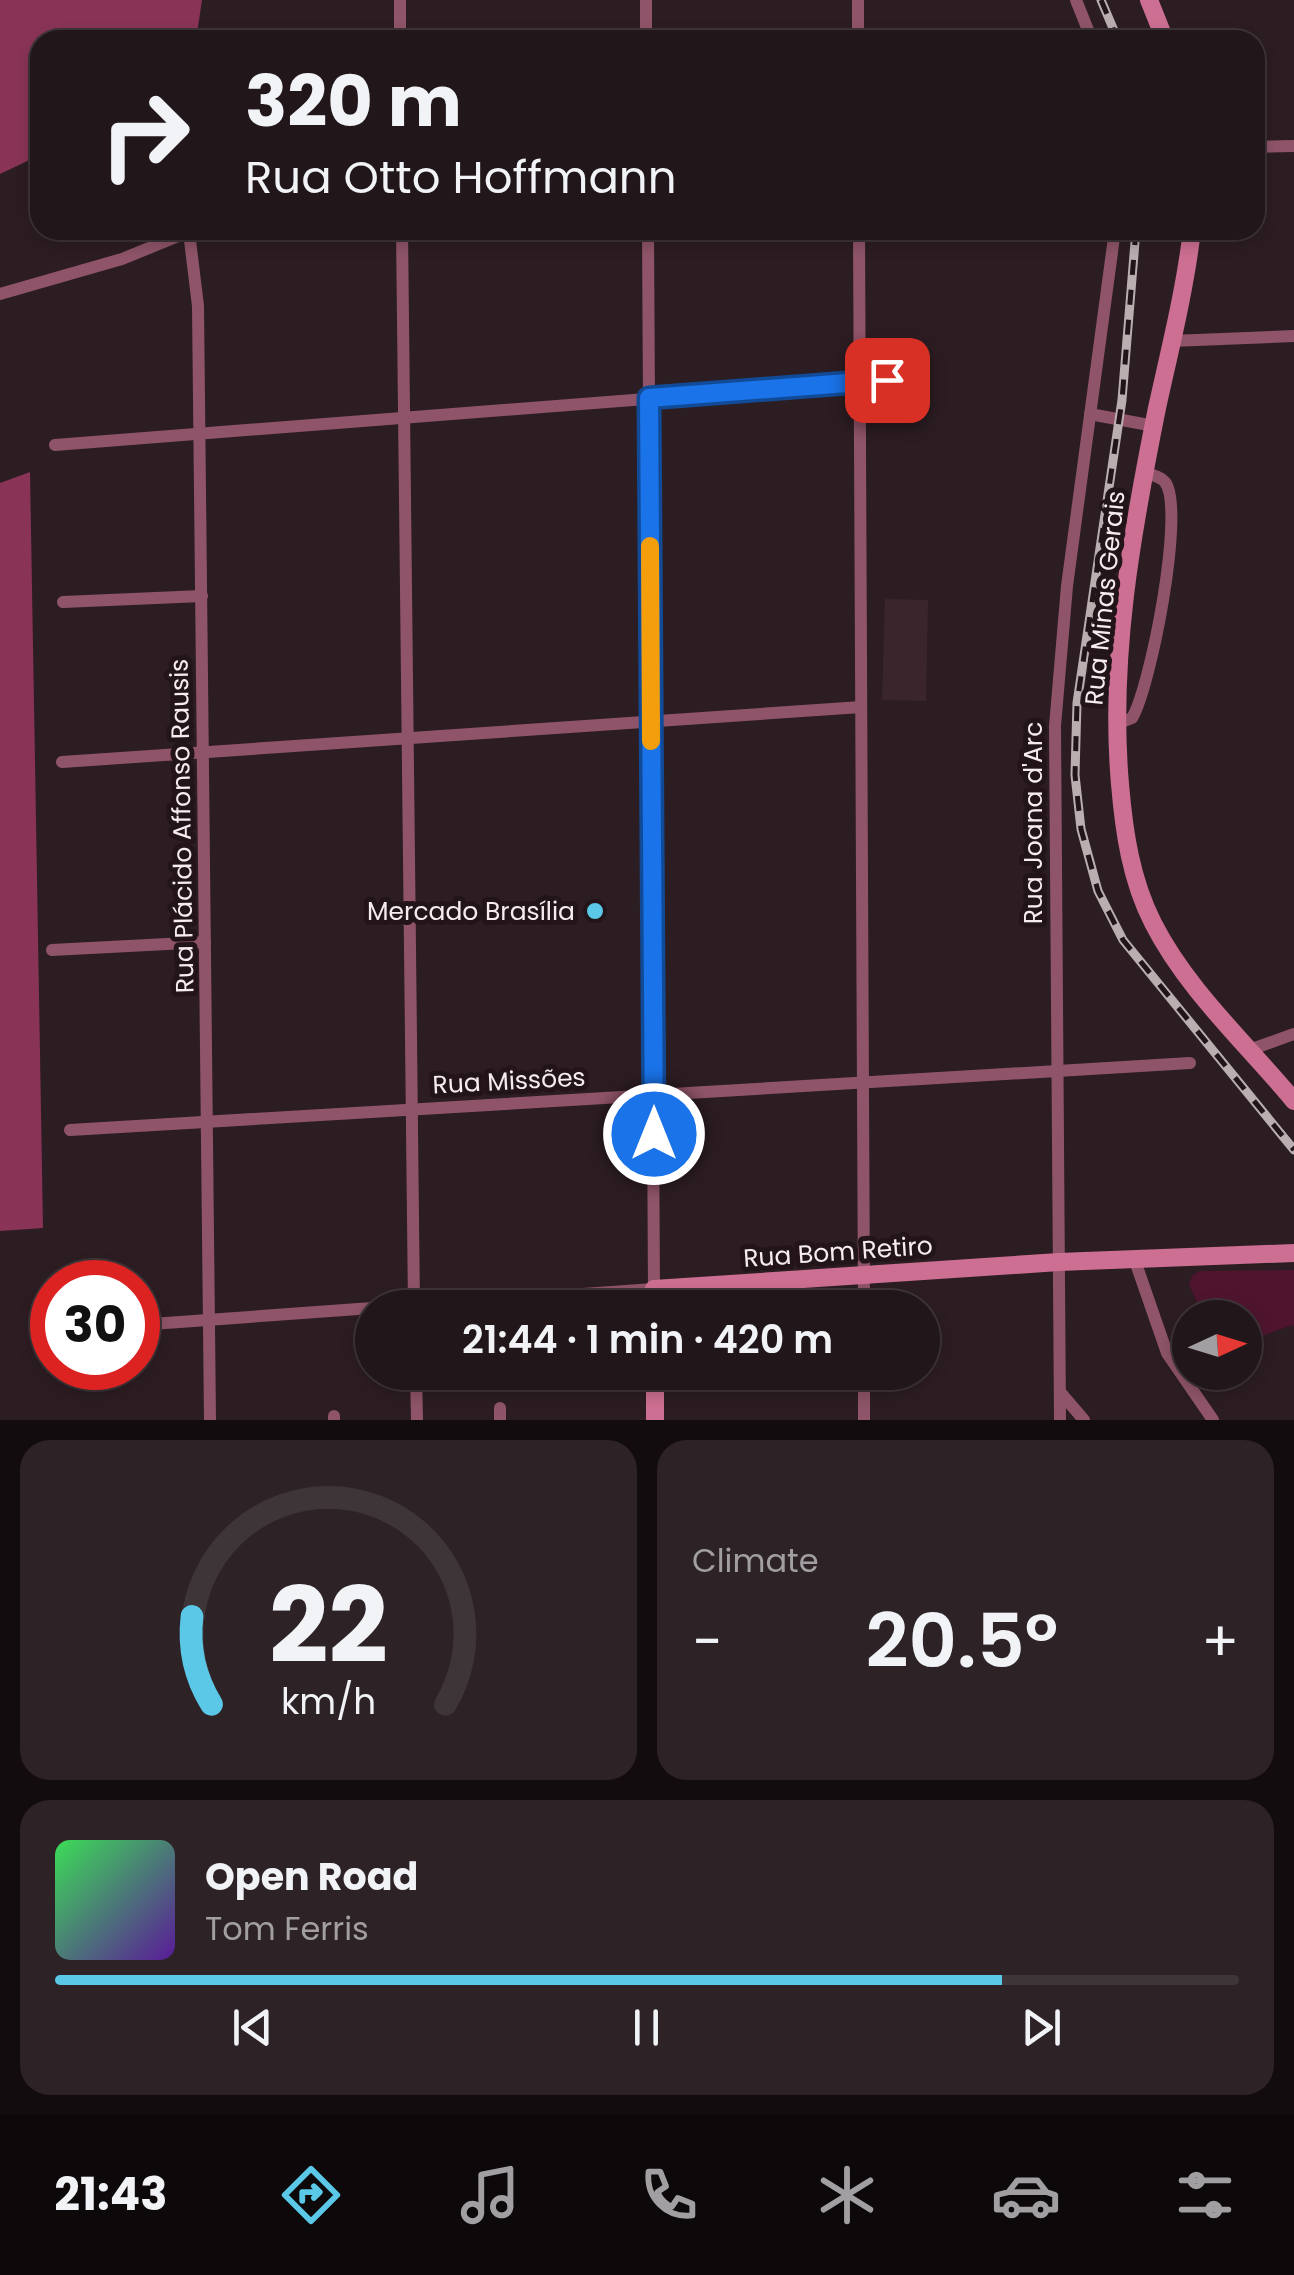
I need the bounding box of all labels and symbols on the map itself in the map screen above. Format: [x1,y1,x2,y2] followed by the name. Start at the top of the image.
[845,338,930,423] pin
[1076,489,1134,707] street label: Rua Minas Gerais
[162,658,202,994] street label: Rua Plácido Affonso Rausis
[1016,722,1051,924] street label: Rua Joana d'Arc
[367,894,575,929] place label: Mercado Brasília
[584,900,606,922] marker: Mercado Brasília
[432,1060,586,1102] street label: Rua Missões
[602,1082,706,1186] position arrow
[742,1228,934,1276] street label: Rua Bom Retiro
[30,1260,160,1390] speed limit sign: 30
[1172,1300,1262,1390] north arrow

